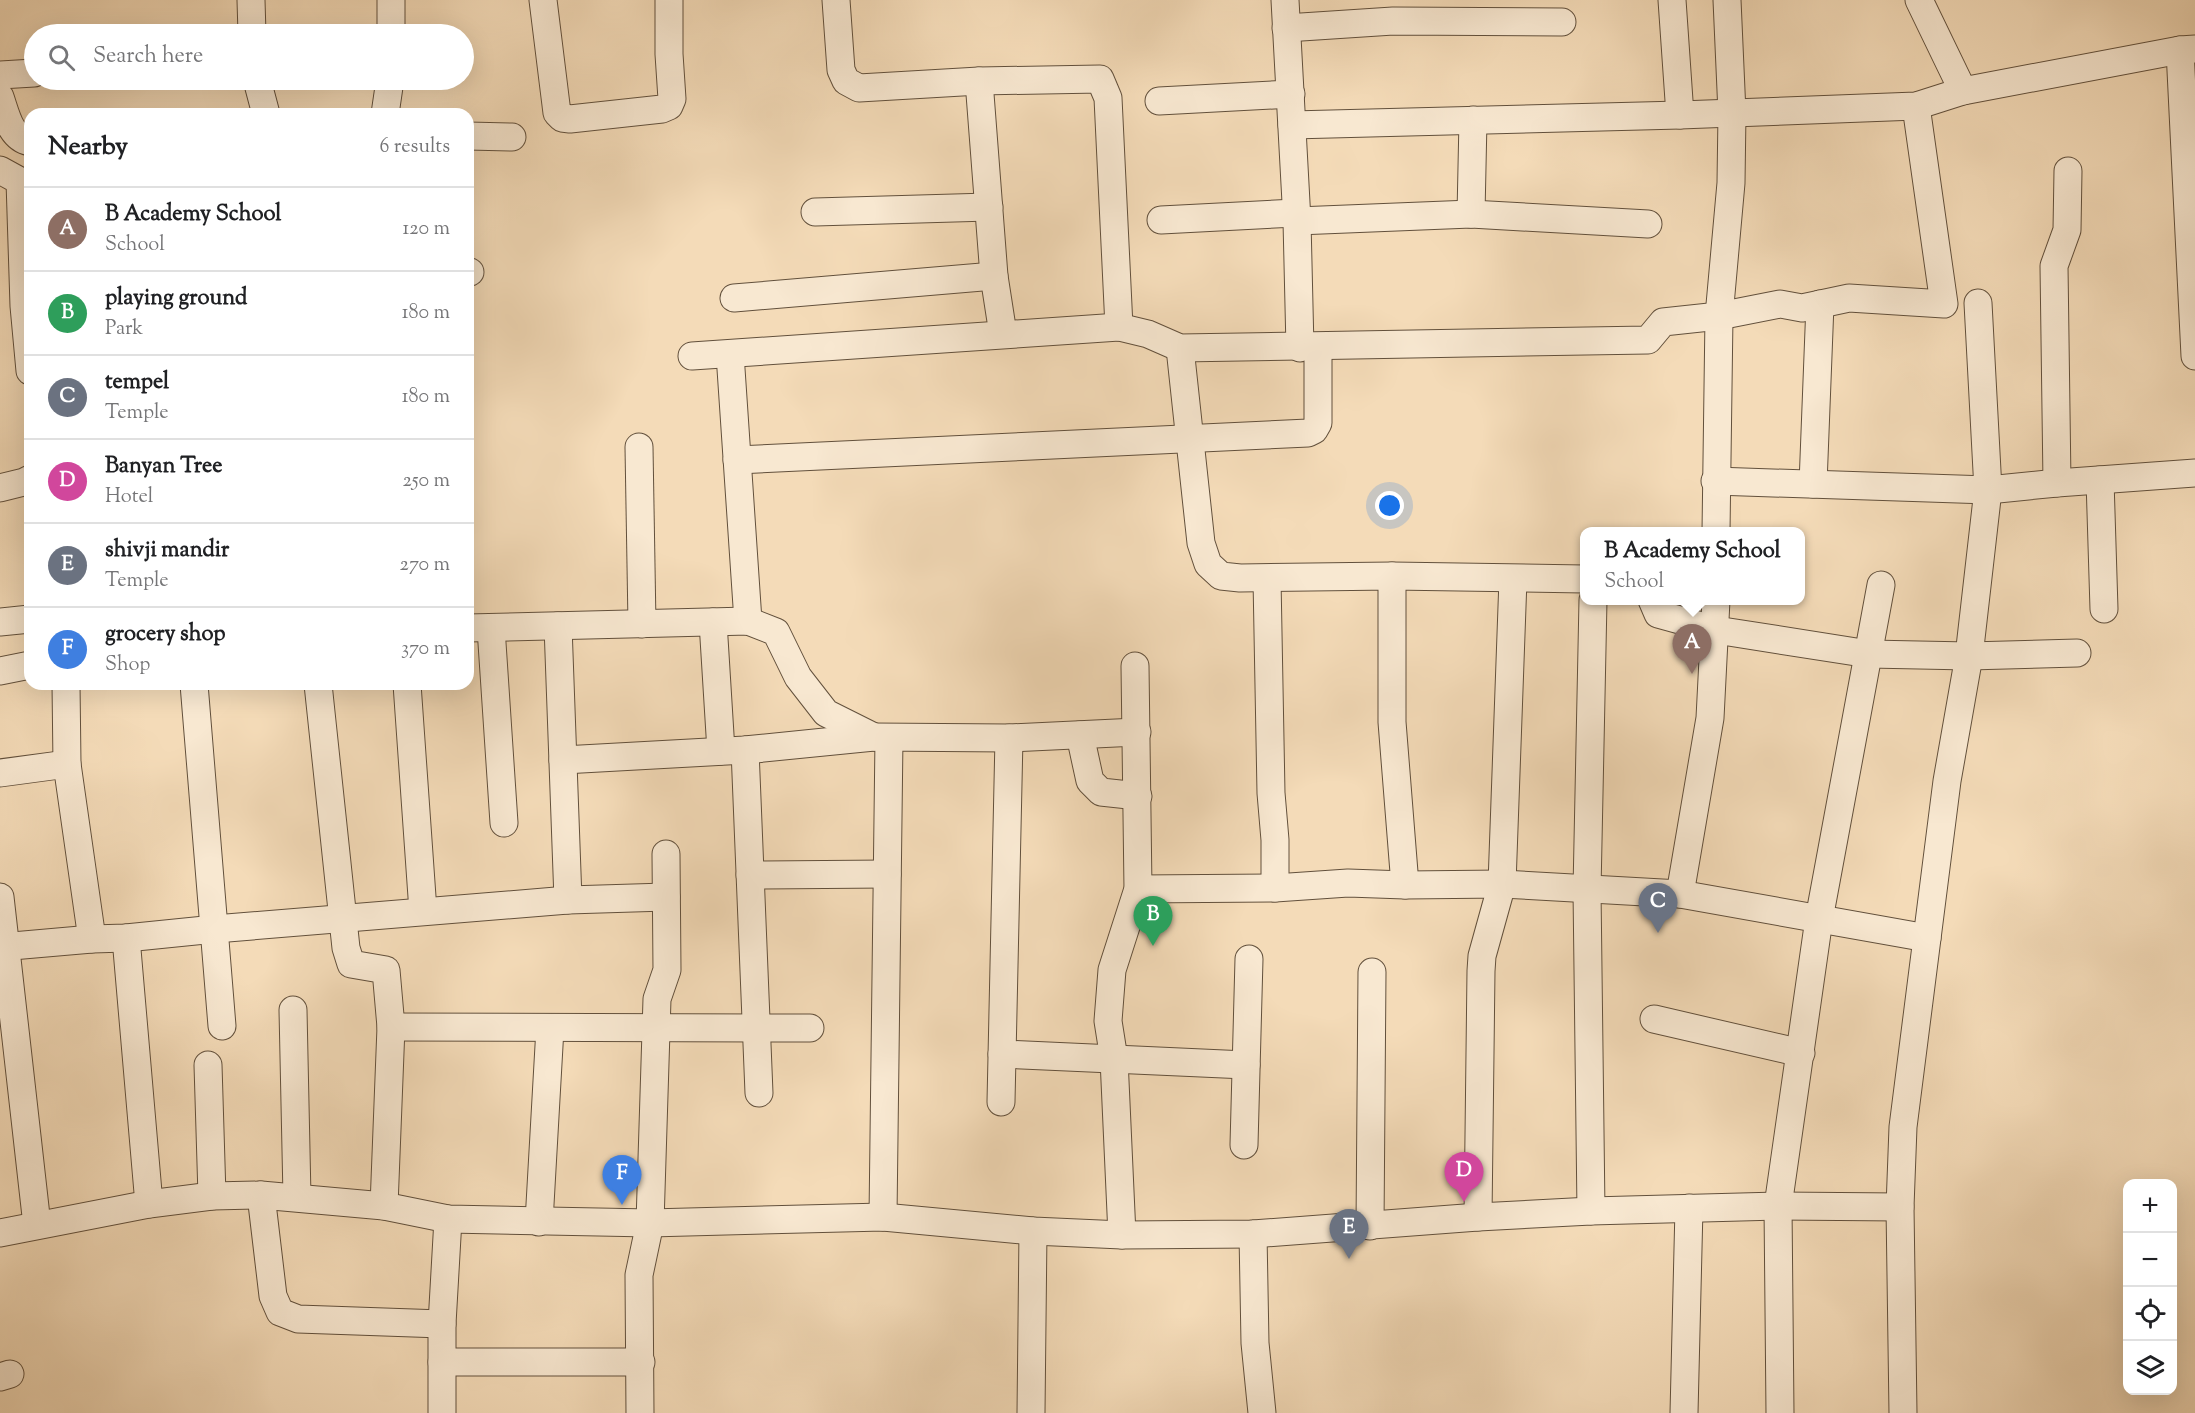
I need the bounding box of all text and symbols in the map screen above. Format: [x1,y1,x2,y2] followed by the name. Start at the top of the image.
[24,24,474,90] search box
[45,41,78,74] icon: search
[93,41,203,73] text: Search here
[48,129,128,166] text: Nearby
[380,133,450,162] text: 6 results
[105,199,282,231] text: B Academy School
[59,215,76,244] text: A
[402,215,450,244] text: 120 m
[105,231,165,260] text: School
[105,283,247,315] text: playing ground
[61,299,74,328] text: B
[402,299,450,328] text: 180 m
[105,315,143,344] text: Park
[105,367,169,399] text: tempel
[59,383,76,412] text: C
[402,383,450,412] text: 180 m
[105,399,169,428] text: Temple
[105,451,222,483] text: Banyan Tree
[60,467,75,496] text: D
[402,467,450,496] text: 250 m
[105,483,153,512] text: Hotel
[1375,491,1404,520] your location
[1580,527,1805,605] popup
[105,535,229,567] text: shivji mandir
[1604,536,1781,568] text: B Academy School
[61,551,74,580] text: E
[400,551,450,580] text: 270 m
[105,567,169,596] text: Temple
[1604,568,1664,597] text: School
[105,619,225,651] text: grocery shop
[1672,624,1712,674] pin: A
[62,635,73,664] text: F
[401,635,450,664] text: 370 m
[105,651,150,680] text: Shop
[1638,884,1678,933] pin: C
[1134,896,1172,946] pin: B
[1444,1152,1484,1202] pin: D
[602,1156,642,1205] pin: F
[2123,1179,2177,1395] map controls
[2123,1179,2177,1233] button: +
[1330,1210,1368,1259] pin: E
[2123,1233,2177,1287] button: −
[2123,1287,2177,1341] button: locate
[2123,1341,2177,1395] button: layers

